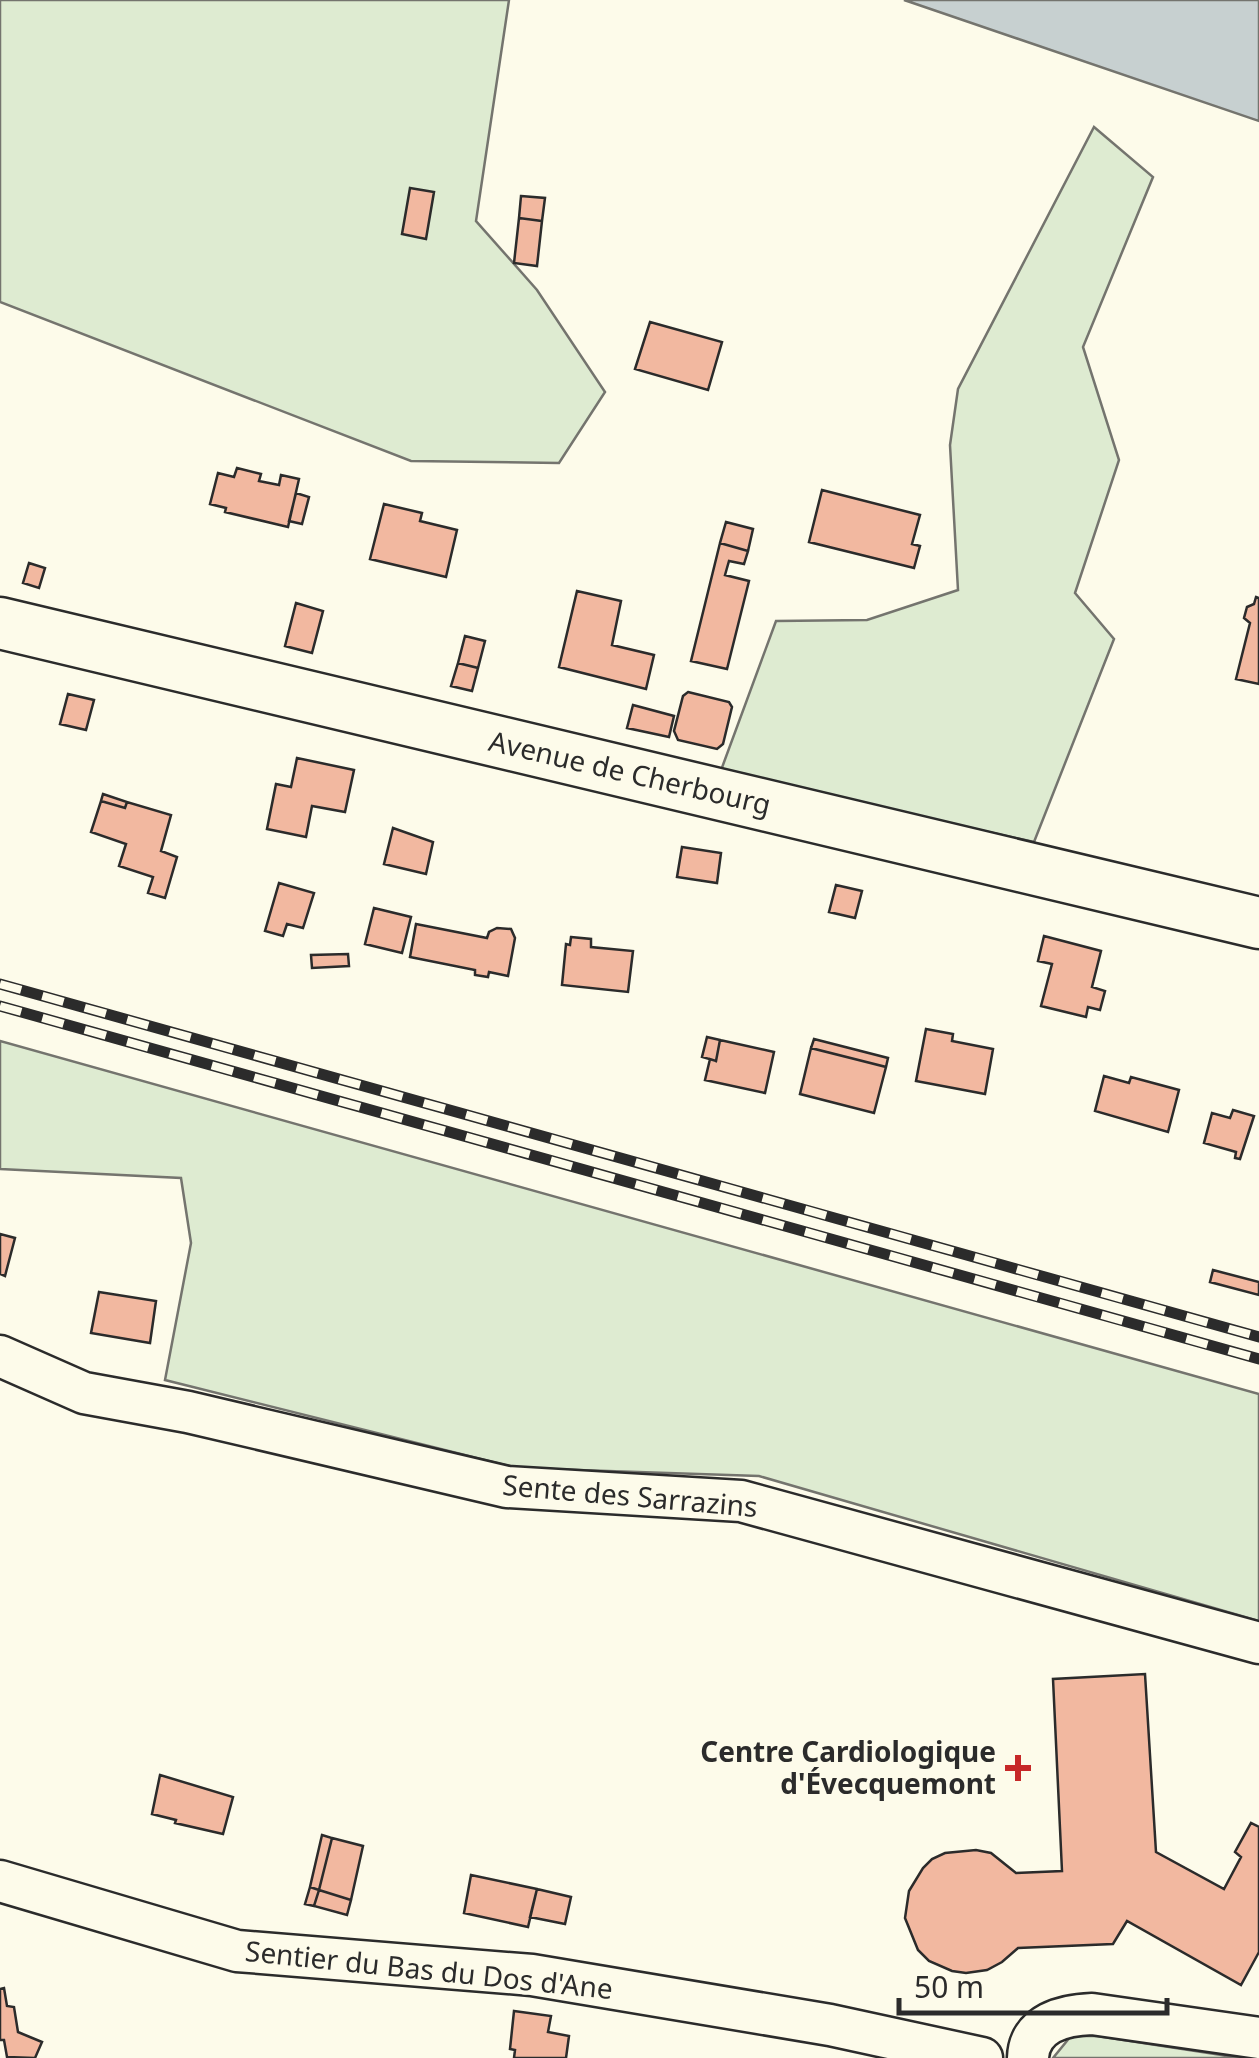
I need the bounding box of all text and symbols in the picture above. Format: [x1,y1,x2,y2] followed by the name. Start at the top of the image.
[486,721,775,823] street label: Avenue de Cherbourg
[501,1465,759,1525] street label: Sente des Sarrazins
[700,1732,996,1802] place label: Centre Cardiologique d'Évecquemont
[1005,1755,1031,1781] marker: Centre Cardiologique d'Évecquemont
[243,1931,615,2007] street label: Sentier du Bas du Dos d'Ane
[899,1953,1166,2015] scale bar
[914,1966,984,2007] text: 50 m

